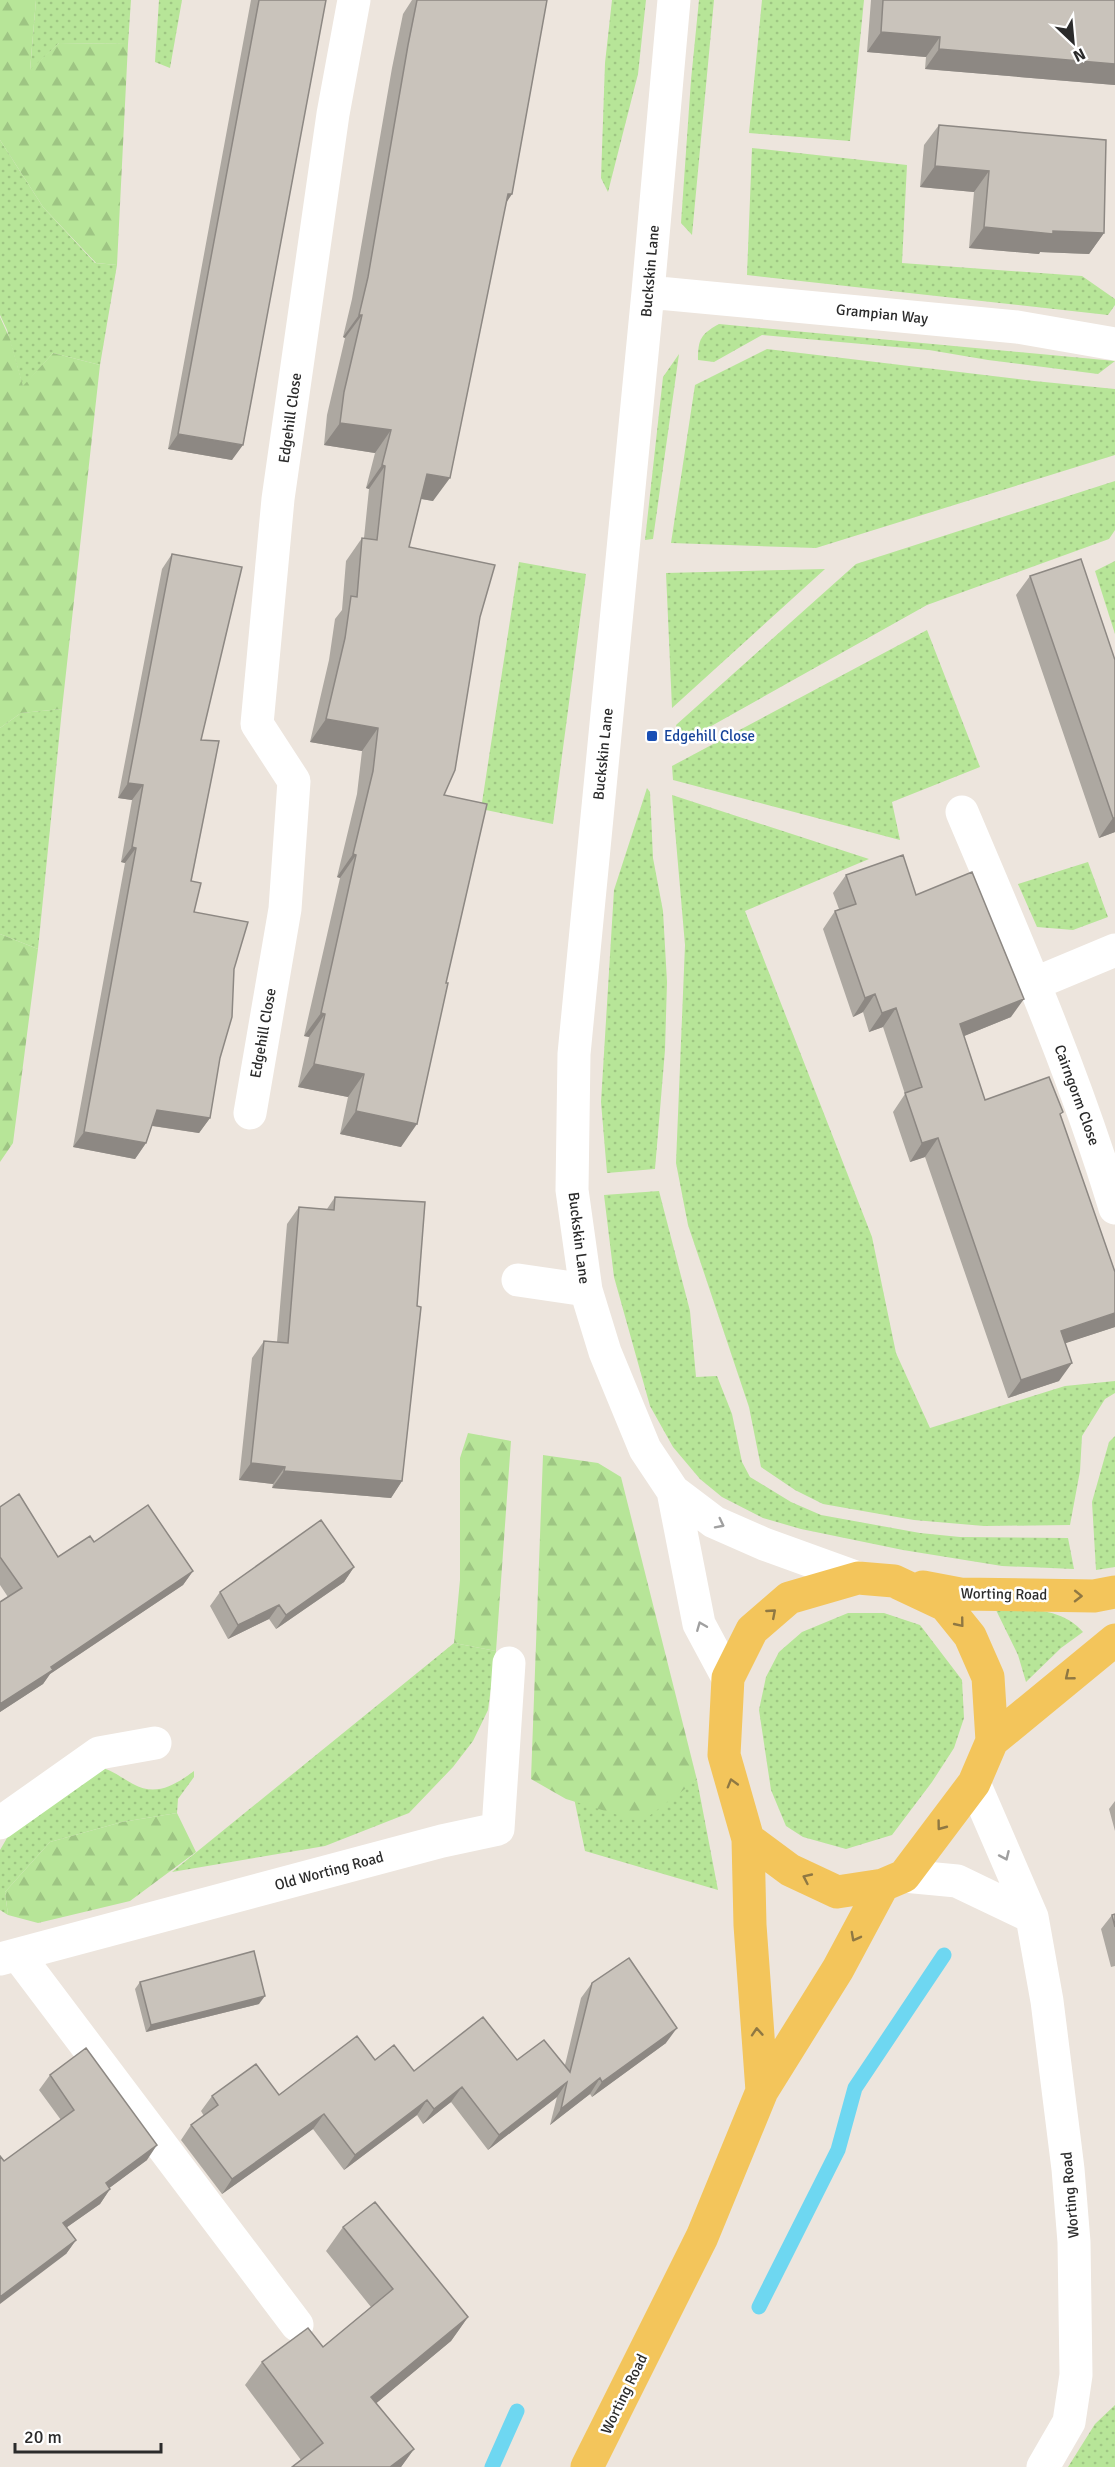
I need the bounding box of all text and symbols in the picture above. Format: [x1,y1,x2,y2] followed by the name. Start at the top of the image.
[1043,12,1103,72] north arrow
[1070,43,1089,66] text: N
[637,224,663,318] street label: Buckskin Lane
[835,300,929,328] street label: Grampian Way
[275,372,305,464] street label: Edgehill Close
[589,707,617,801] street label: Buckskin Lane
[664,727,755,745] place label: Edgehill Close
[645,729,659,743] marker: Edgehill Close
[246,987,280,1079] street label: Edgehill Close
[1050,1042,1104,1148] street label: Cairngorm Close
[564,1191,594,1285] street label: Buckskin Lane
[714,1517,724,1528] one-way arrow
[960,1584,1048,1604] street label: Worting Road
[1073,1589,1082,1602] one-way arrow
[765,1609,775,1620] one-way arrow
[953,1616,964,1627] one-way arrow
[696,1621,708,1632] one-way arrow
[1065,1668,1076,1679] one-way arrow
[727,1778,739,1789] one-way arrow
[937,1820,948,1831] one-way arrow
[272,1848,386,1894] street label: Old Worting Road
[998,1850,1010,1861] one-way arrow
[802,1873,813,1885] one-way arrow
[851,1931,863,1942] one-way arrow
[751,2028,764,2037] one-way arrow
[1057,2151,1083,2239] street label: Worting Road
[597,2351,651,2437] street label: Worting Road
[15,2416,160,2454] scale bar
[24,2426,62,2448] text: 20 m

